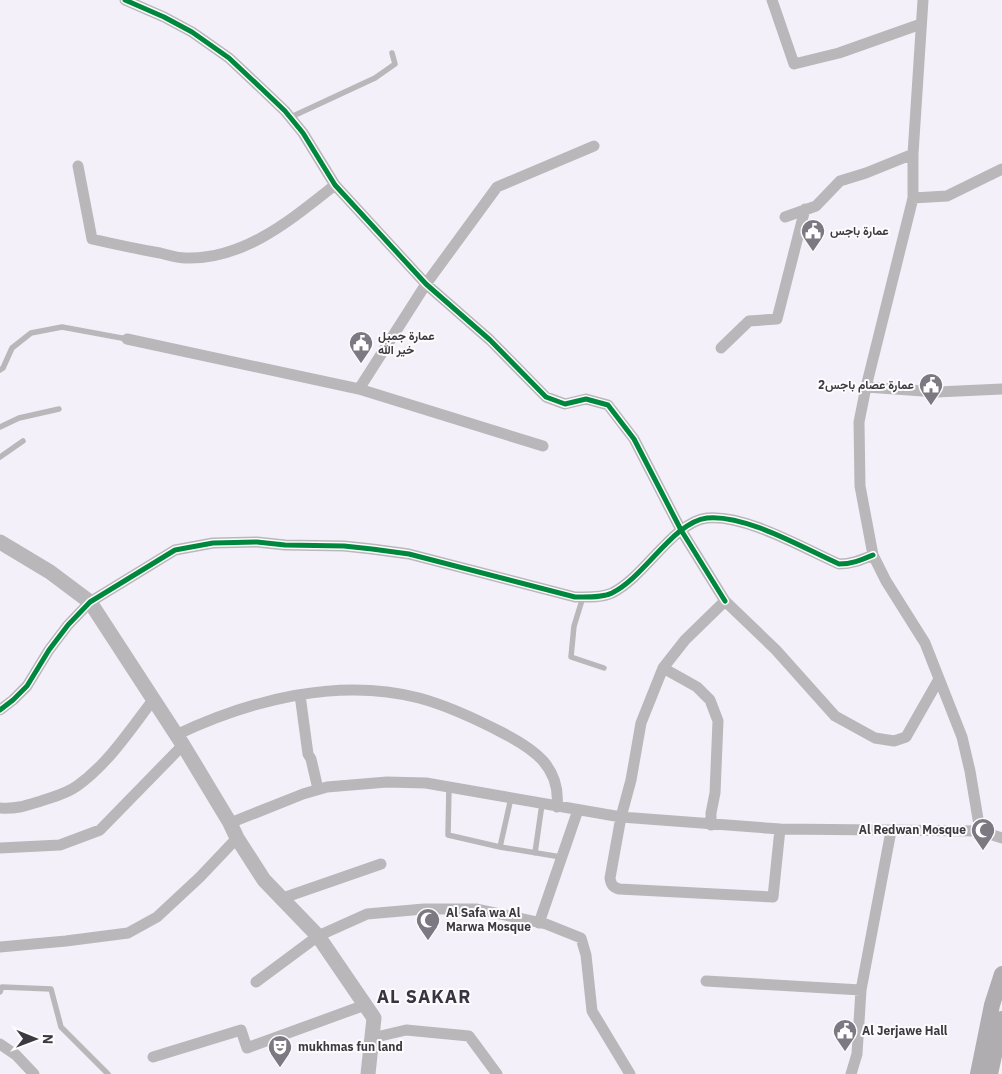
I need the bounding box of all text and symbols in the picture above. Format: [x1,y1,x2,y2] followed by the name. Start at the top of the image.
[800,218,826,252] public building icon: عمارة باجس
[830,223,889,239] place label: عمارة باجس
[378,328,435,358] place label: عمارة جميل خير الله
[348,330,374,364] public building icon: عمارة جميل خير الله
[918,372,944,406] public building icon: عمارة عصام باجس2
[818,377,914,393] place label: عمارة عصام باجس2
[970,817,996,851] mosque icon: Al Redwan Mosque
[859,822,966,837] place label: Al Redwan Mosque
[446,905,531,934] place label: Al Safa wa Al Marwa Mosque
[415,907,441,941] mosque icon: Al Safa wa Al Marwa Mosque
[377,985,471,1008] district label: AL SAKAR
[10,1014,60,1064] north arrow
[832,1018,858,1052] public building icon: Al Jerjawe Hall
[862,1023,948,1038] place label: Al Jerjawe Hall
[39,1034,57,1044] text: N
[267,1034,293,1068] theatre icon: mukhmas fun land
[298,1039,403,1054] place label: mukhmas fun land

